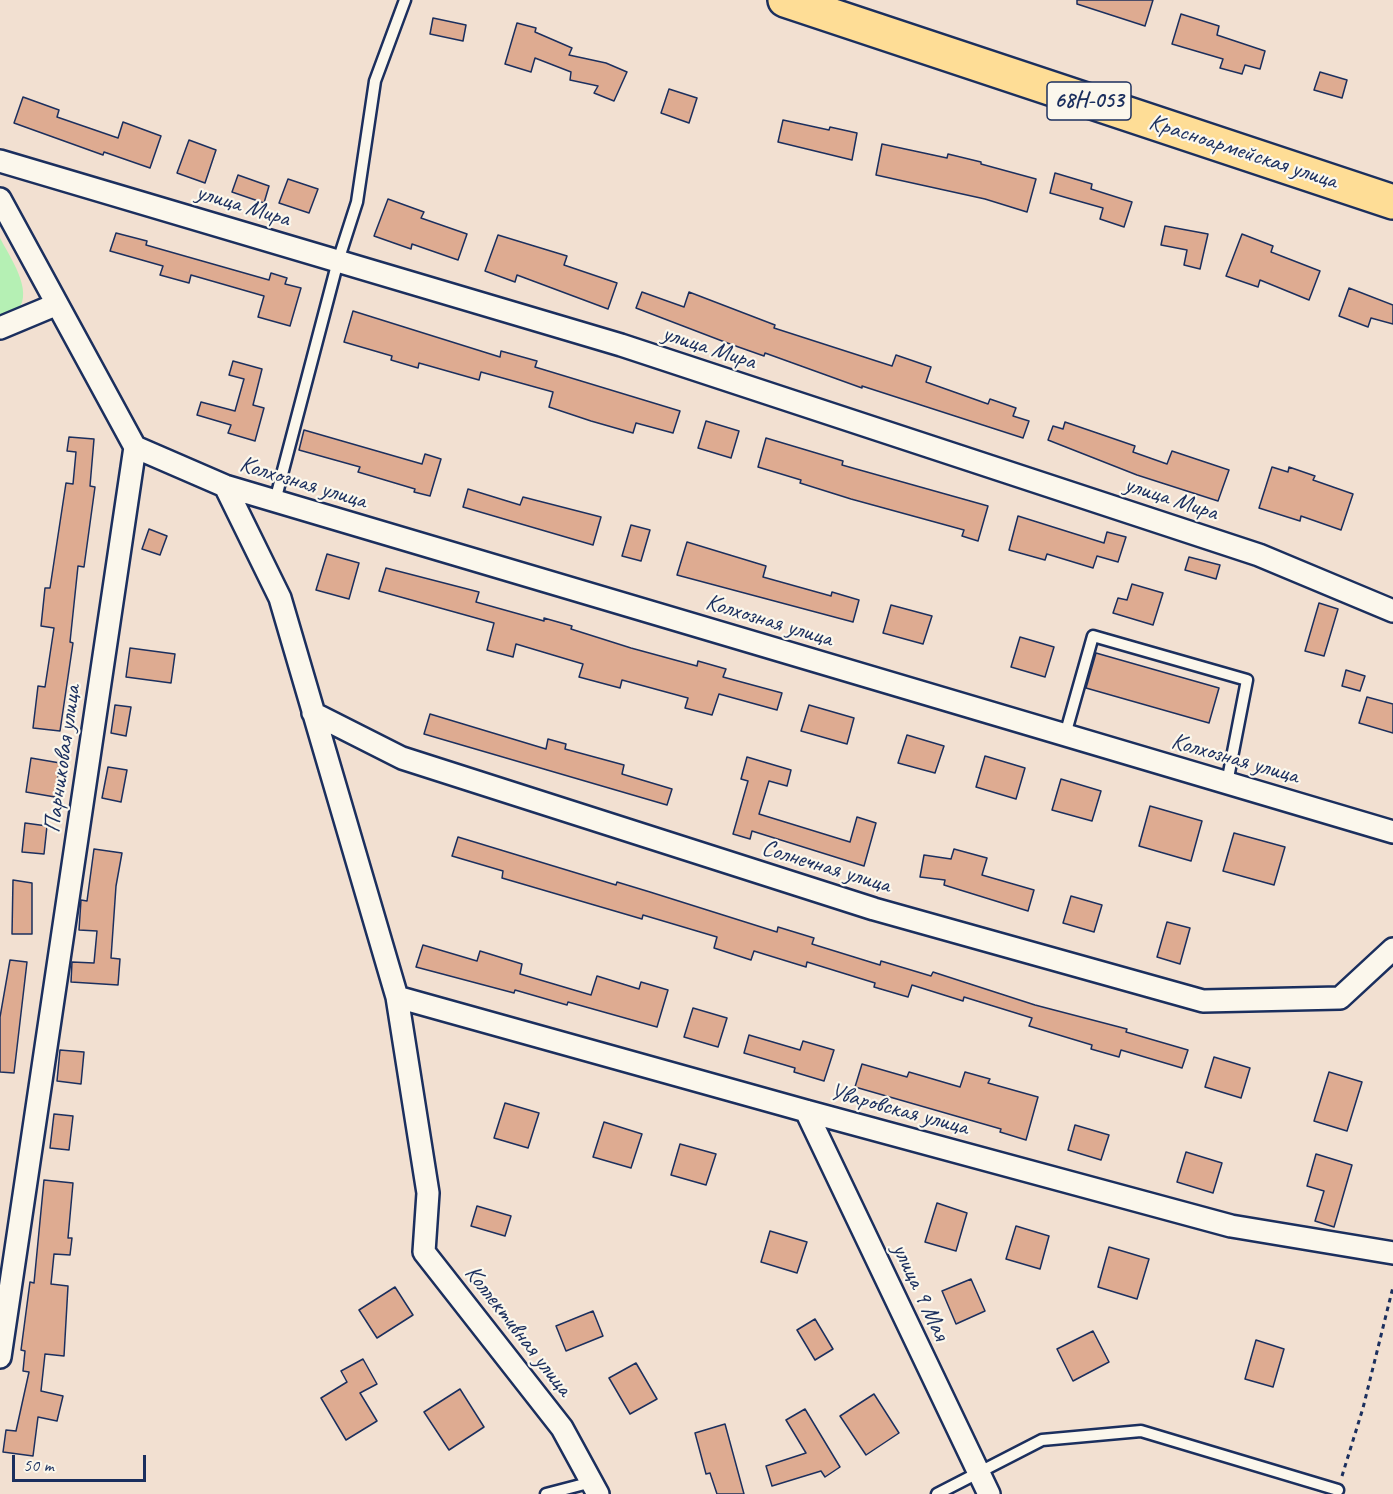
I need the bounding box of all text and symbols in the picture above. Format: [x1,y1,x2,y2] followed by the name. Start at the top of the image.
[1047,82,1131,120] road number: 68Н-053
[1145,108,1341,196] street label: Красноармейская улица
[193,178,293,234] street label: улица Мира
[659,319,759,377] street label: улица Мира
[236,450,370,516] street label: Колхозная улица
[1121,470,1221,528] street label: улица Мира
[702,588,836,654] street label: Колхозная улица
[38,683,88,835] street label: Парниковая улица
[1168,727,1302,791] street label: Колхозная улица
[758,834,894,900] street label: Солнечная улица
[827,1078,971,1142] street label: Уваровская улица
[885,1239,955,1345] street label: улица 9 Мая
[458,1260,578,1402] street label: Коллективная улица
[15,1443,148,1481] scale bar
[23,1454,54,1476] text: 50 m

